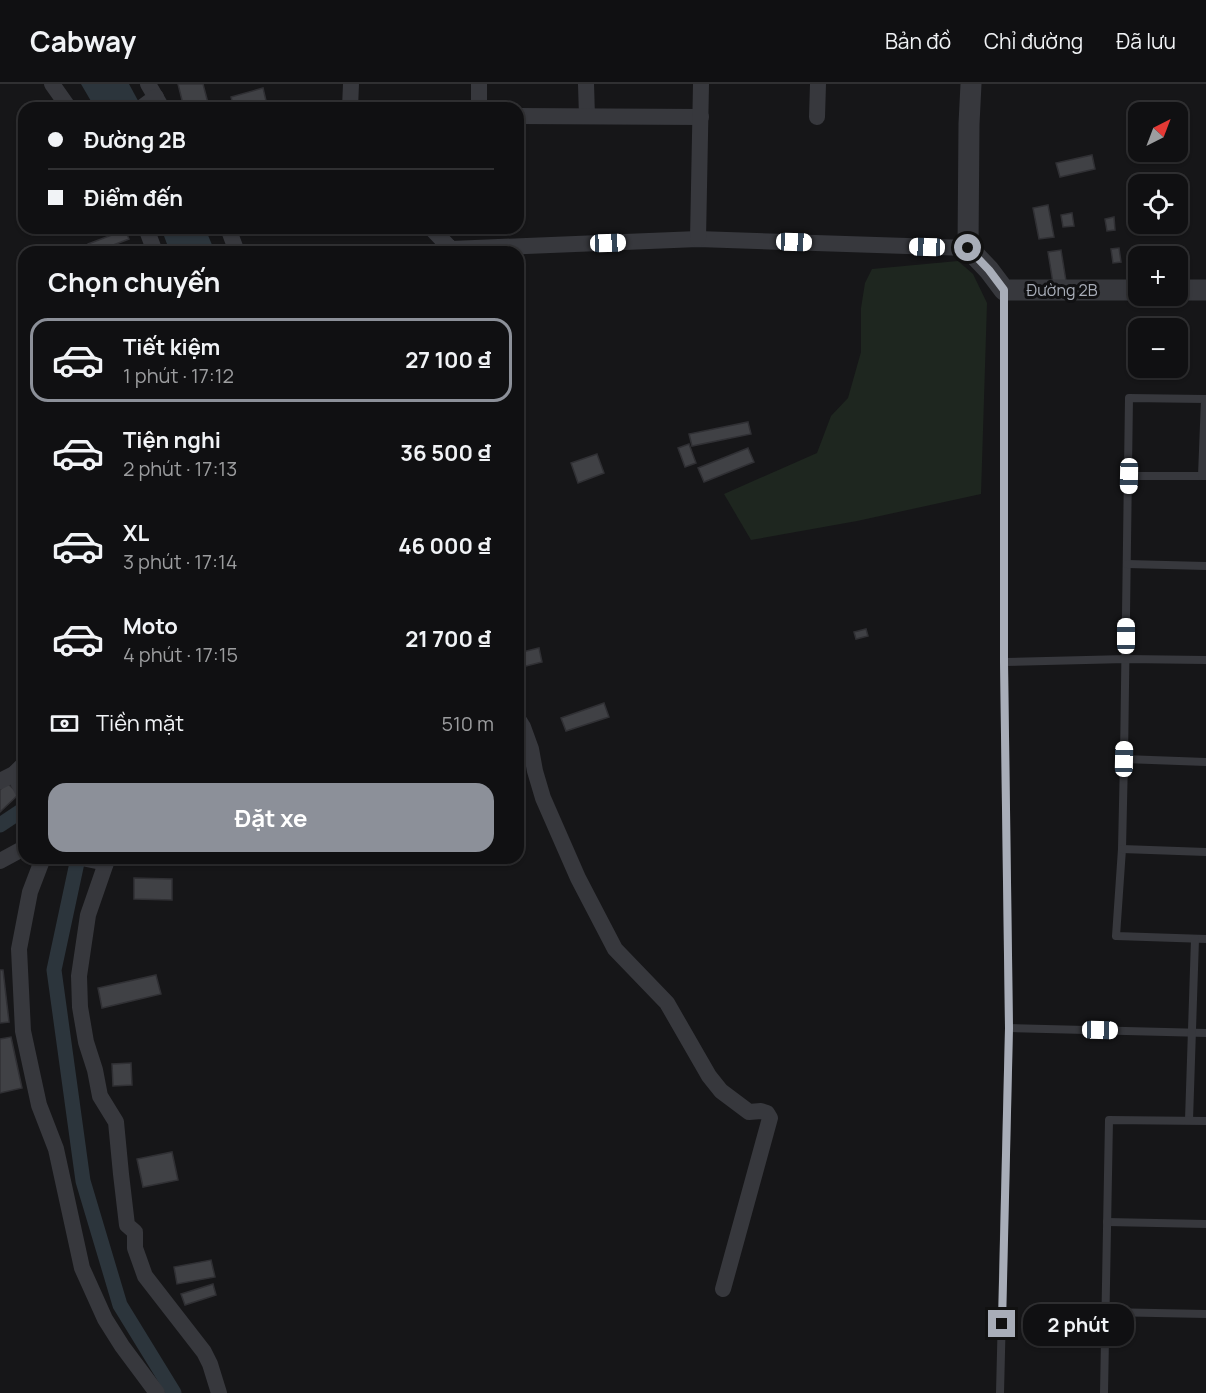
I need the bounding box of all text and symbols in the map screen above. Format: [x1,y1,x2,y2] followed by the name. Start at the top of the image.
[30,22,136,60] text: Cabway
[885,27,951,55] text: Bản đồ
[984,27,1083,55] text: Chỉ đường
[1116,27,1176,55] text: Đã lưu
[1128,102,1188,162] north arrow
[1128,102,1188,378] map controls
[84,125,186,155] text: Đường 2B
[1128,174,1188,234] button: locate
[84,183,183,213] text: Điểm đến
[776,232,812,252] car
[590,233,626,253] car
[954,234,981,261] route start
[909,237,945,257] car
[1128,246,1188,306] button: +
[48,263,220,300] text: Chọn chuyến
[1027,279,1098,301] street label: Đường 2B
[1128,318,1188,378] button: −
[123,332,220,362] text: Tiết kiệm
[51,333,105,387] icon: car
[405,345,491,375] text: 27 100 ₫
[123,362,234,389] text: 1 phút · 17:12
[123,425,221,455] text: Tiện nghi
[51,426,105,480] icon: car
[400,438,491,468] text: 36 500 ₫
[123,455,237,482] text: 2 phút · 17:13
[1120,458,1138,494] car
[123,518,149,548] text: XL
[51,519,105,573] icon: car
[398,531,491,561] text: 46 000 ₫
[123,548,238,575] text: 3 phút · 17:14
[123,611,178,641] text: Moto
[51,612,105,666] icon: car
[1117,618,1135,654] car
[405,624,491,654] text: 21 700 ₫
[123,641,238,668] text: 4 phút · 17:15
[48,707,81,740] icon: cash
[96,708,184,738] text: Tiền mặt
[441,710,494,737] text: 510 m
[1115,741,1133,777] car
[48,783,494,852] button: Đặt xe
[1082,1021,1118,1039] car
[1023,1303,1134,1345] callout: 2 phút
[988,1310,1015,1337] route end
[1048,1311,1109,1338] text: 2 phút

